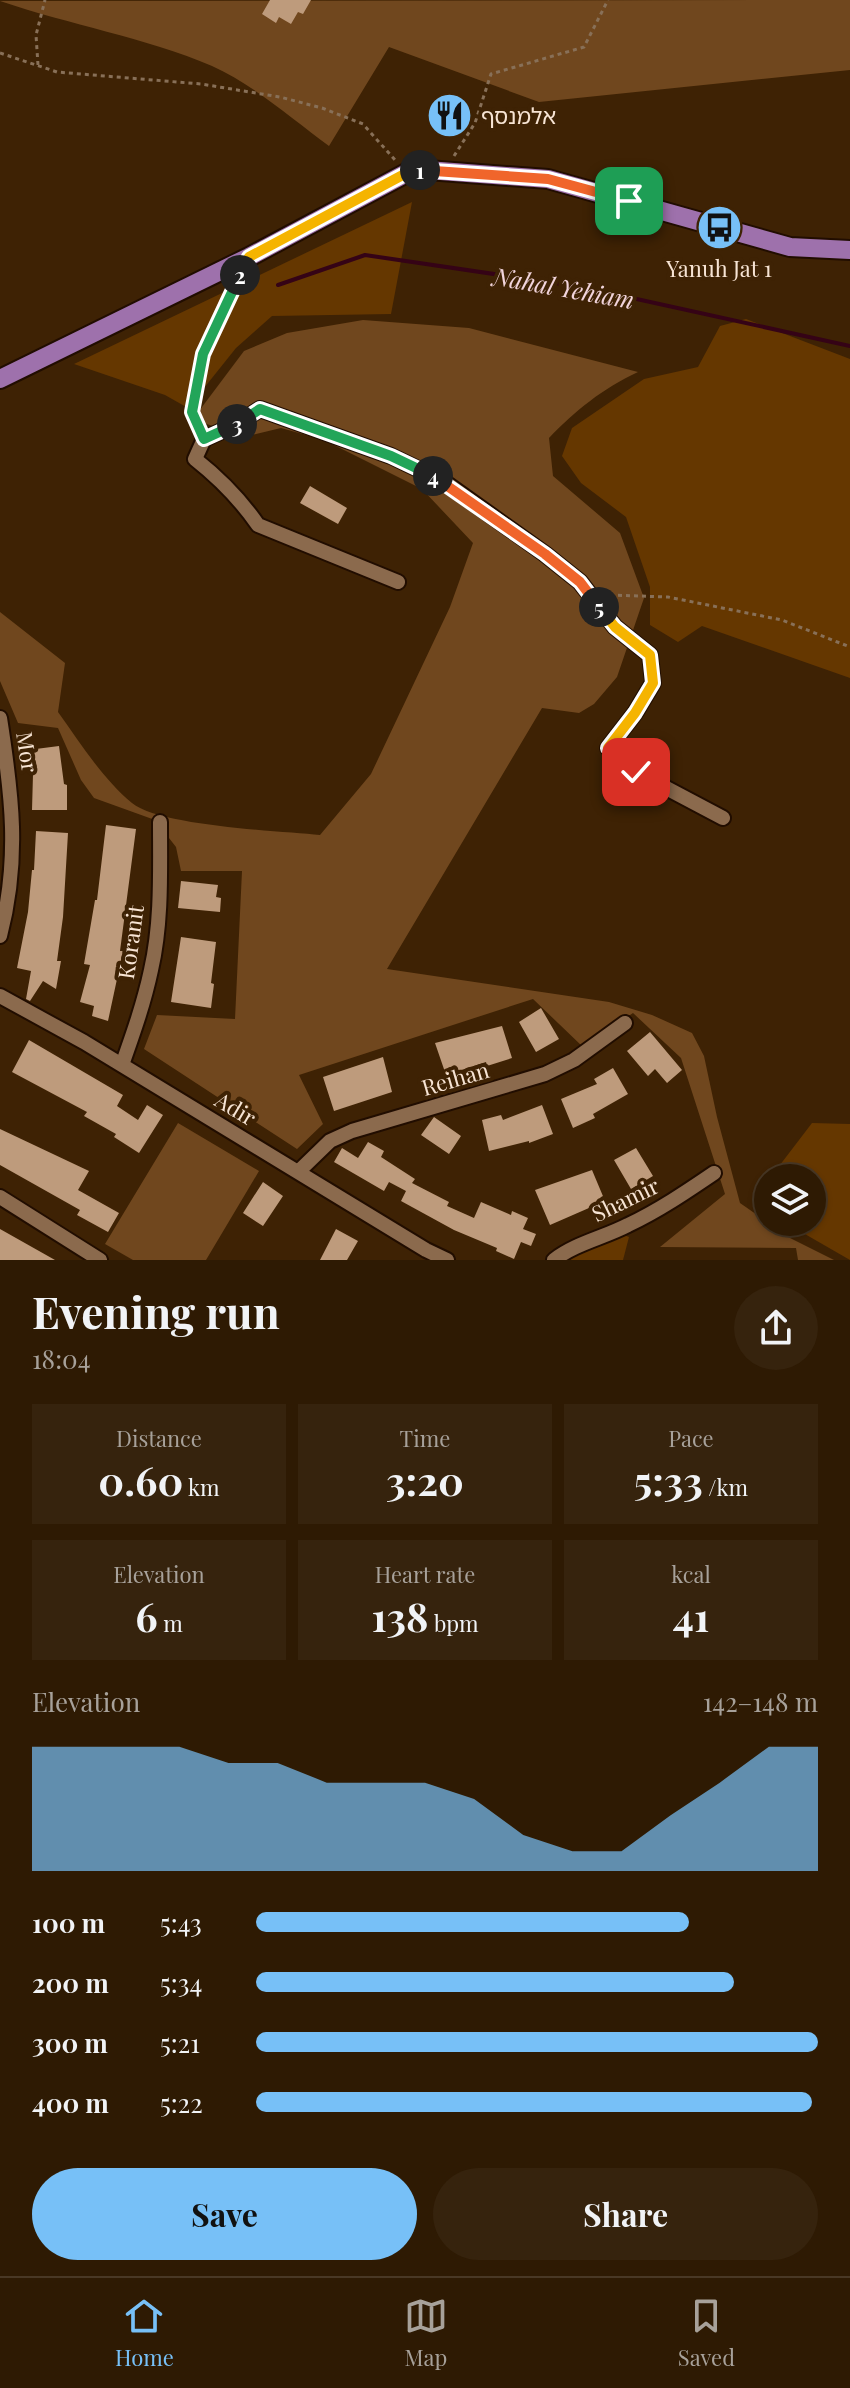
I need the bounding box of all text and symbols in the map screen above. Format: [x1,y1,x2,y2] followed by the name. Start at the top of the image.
[426,91,474,139] restaurant icon: אלמנסף
[481,100,556,130] place label: אלמנסף
[400,150,440,190] pin: 1
[416,155,424,185] text: 1
[595,167,663,235] pin
[607,179,651,223] icon: arrive
[695,203,743,251] bus stop icon: Yanuh Jat 1
[665,253,772,283] place label: Yanuh Jat 1
[220,255,260,295] pin: 2
[489,259,637,315] water label: Nahal Yehiam
[234,260,246,290] text: 2
[217,404,257,444] pin: 3
[232,409,242,439] text: 3
[413,456,453,496] pin: 4
[427,461,439,491] text: 4
[579,587,619,627] pin: 5
[594,592,604,622] text: 5
[10,730,46,775] street label: Mor
[602,738,670,806] pin
[614,750,658,794] icon: check
[110,902,150,981] street label: Koranit
[418,1054,492,1102] street label: Reihan
[209,1084,262,1132] street label: Adir
[754,1164,826,1236] map controls
[754,1164,826,1236] button: layers
[586,1170,664,1228] street label: Shamir
[32,1281,280,1340] text: Evening run
[734,1286,818,1370] button: share
[32,1341,91,1376] text: 18:04
[116,1423,202,1453] text: Distance
[400,1423,450,1453] text: Time
[668,1423,714,1453] text: Pace
[98,1453,183,1506] text: 0.60
[386,1453,464,1506] text: 3:20
[634,1453,703,1506] text: 5:33
[183,1472,220,1502] text: km
[703,1472,748,1502] text: /km
[113,1559,205,1589] text: Elevation
[375,1559,475,1589] text: Heart rate
[671,1559,711,1589] text: kcal
[135,1589,158,1642] text: 6
[371,1589,428,1642] text: 138
[673,1589,709,1642] text: 41
[158,1608,183,1638] text: m
[428,1608,479,1638] text: bpm
[32,1684,140,1719] text: Elevation
[703,1684,818,1719] text: 142–148 m
[32,1905,105,1940] text: 100 m
[160,1905,202,1940] text: 5:43
[32,1965,109,2000] text: 200 m
[160,1965,202,2000] text: 5:34
[32,2025,108,2060] text: 300 m
[160,2025,200,2060] text: 5:21
[32,2085,109,2120] text: 400 m
[160,2085,203,2120] text: 5:22
[32,2168,417,2260] button: Save
[433,2168,818,2260] button: Share
[115,2294,174,2372] tab: Home
[404,2294,448,2372] tab: Map
[678,2294,735,2372] tab: Saved

